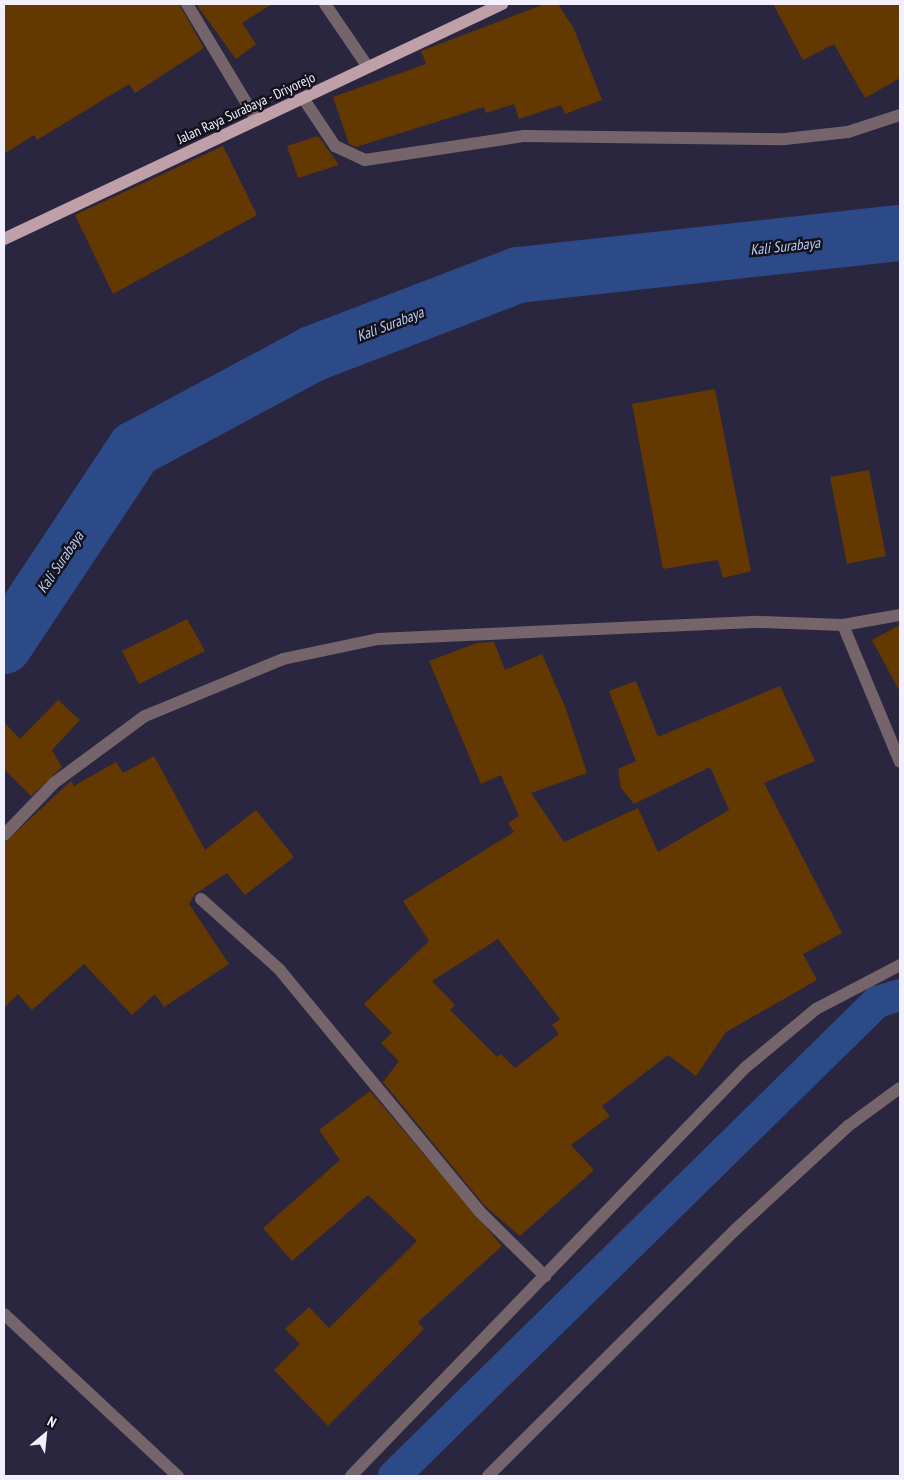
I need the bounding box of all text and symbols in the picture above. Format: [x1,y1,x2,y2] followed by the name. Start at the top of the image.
[174,68,318,148] street label: Jalan Raya Surabaya - Driyorejo
[749,233,821,259] water label: Kali Surabaya
[354,303,426,345] water label: Kali Surabaya
[33,528,87,596] water label: Kali Surabaya
[20,1410,70,1460] north arrow
[44,1412,60,1431] text: N

